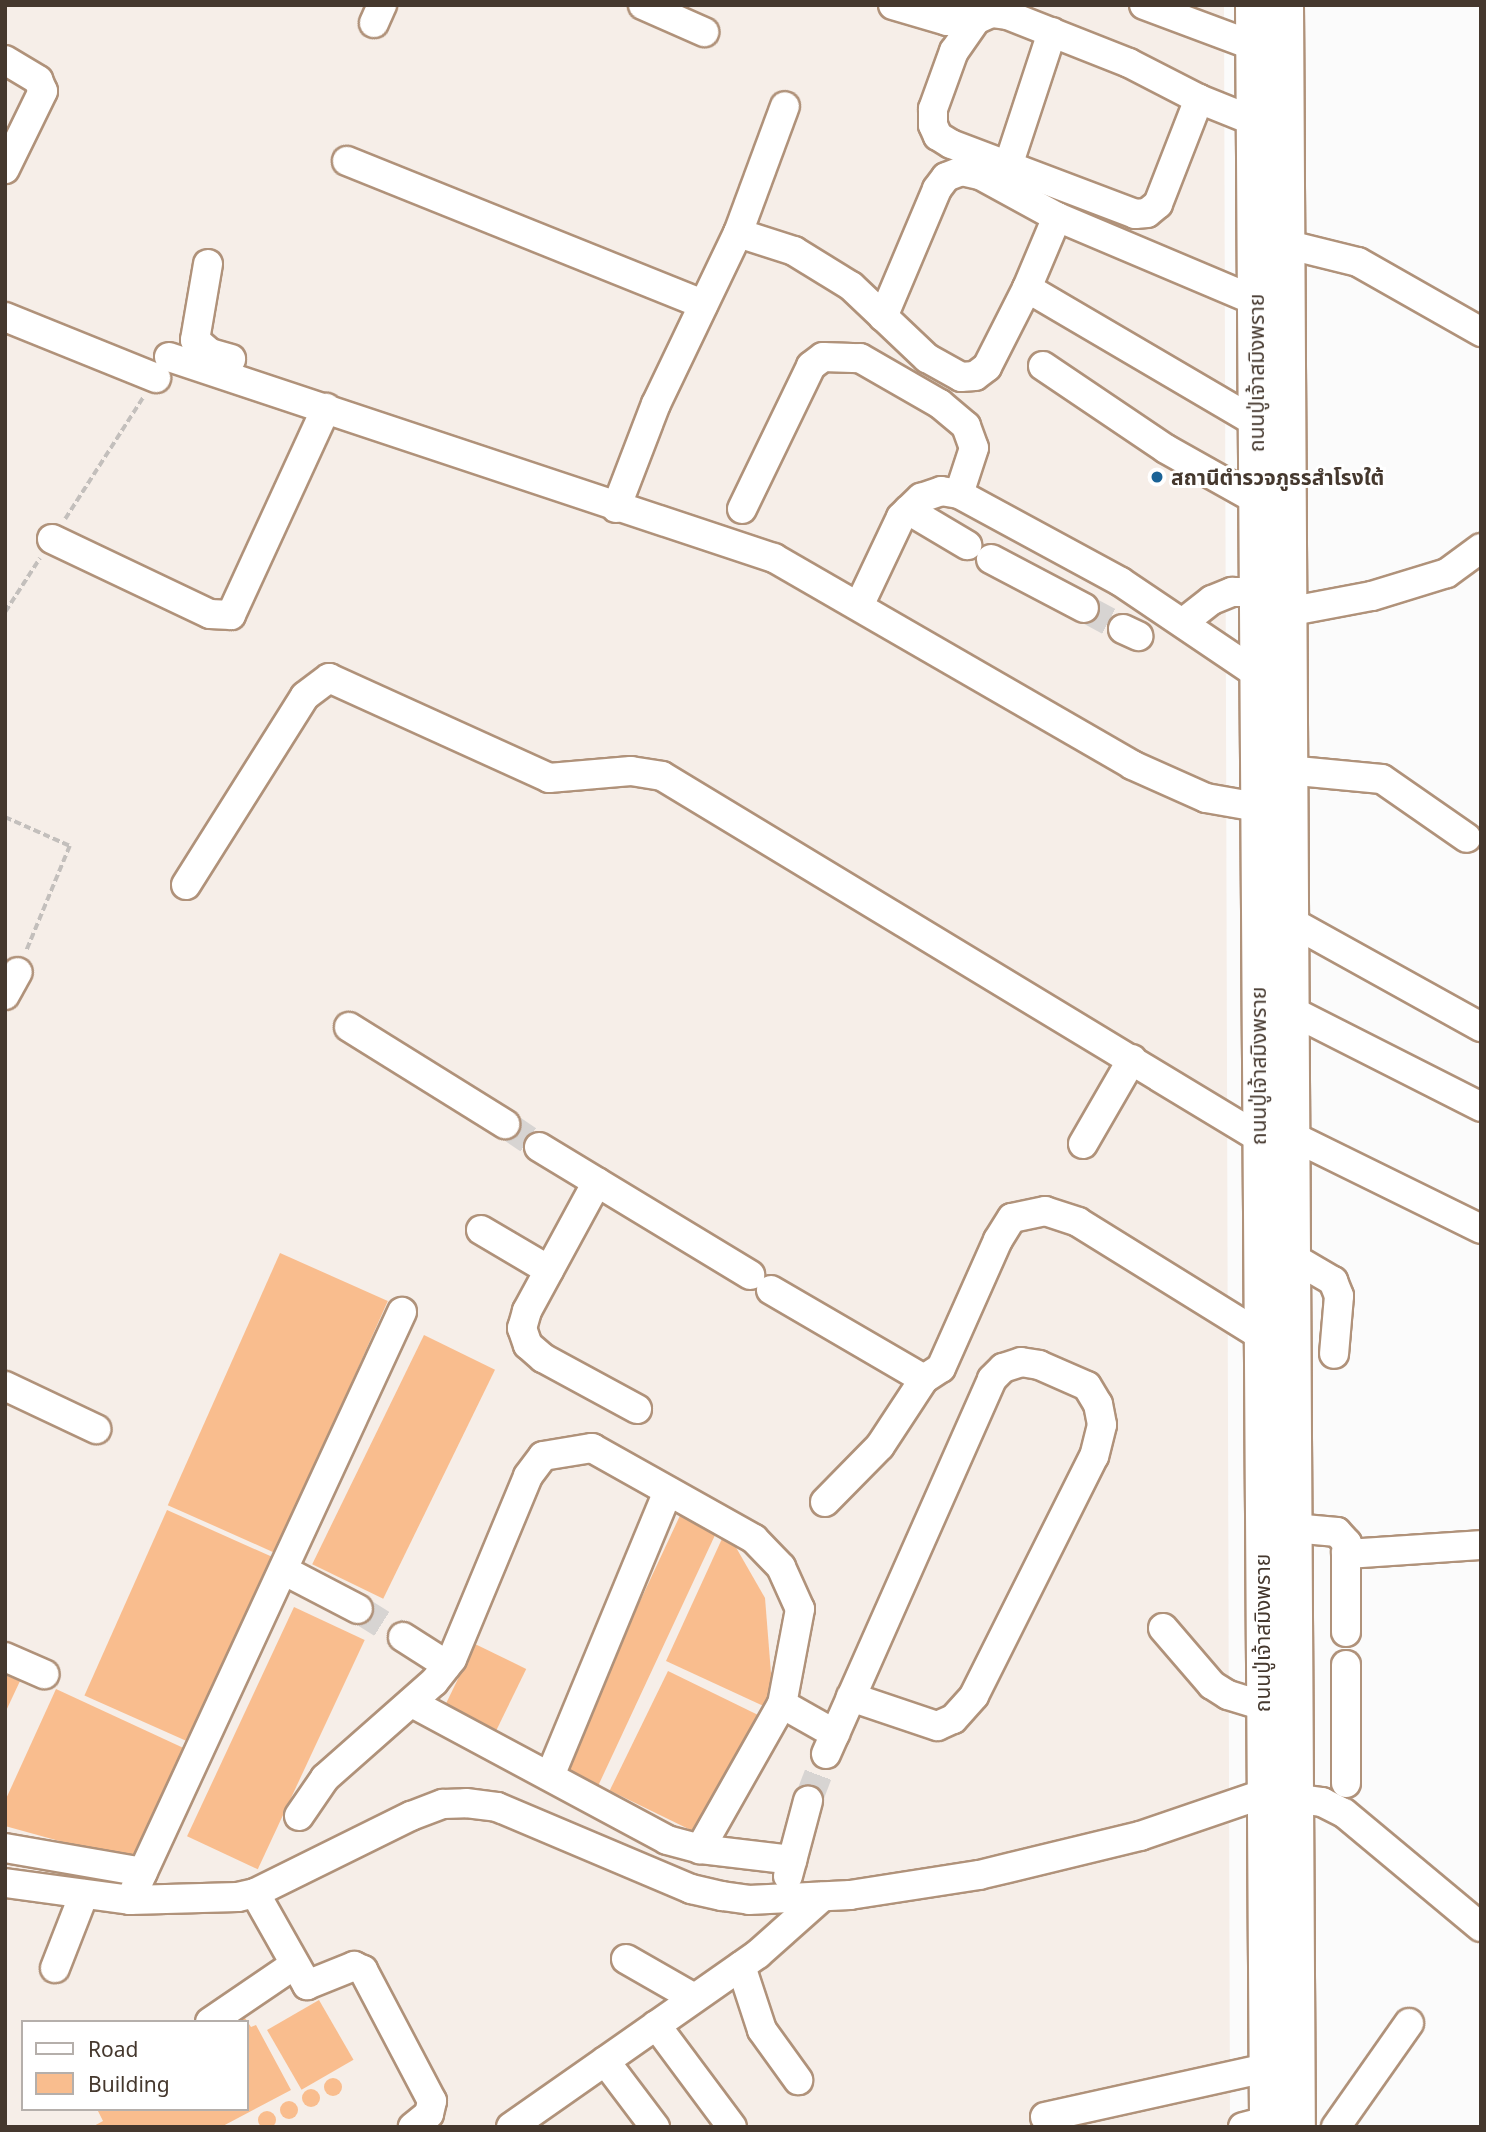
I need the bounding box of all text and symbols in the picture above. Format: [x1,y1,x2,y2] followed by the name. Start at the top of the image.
[1243,294,1269,452] street label: ถนนปู่เจ้าสมิงพราย
[1171,464,1384,490] place label: สถานีตำรวจภูธรสำโรงใต้
[1149,469,1165,485] marker: สถานีตำรวจภูธรสำโรงใต้
[1245,987,1271,1145] street label: ถนนปู่เจ้าสมิงพราย
[1249,1554,1275,1712] street label: ถนนปู่เจ้าสมิงพราย
[21,2020,248,2111] legend
[88,2035,138,2063] text: Road
[88,2070,170,2098] text: Building

